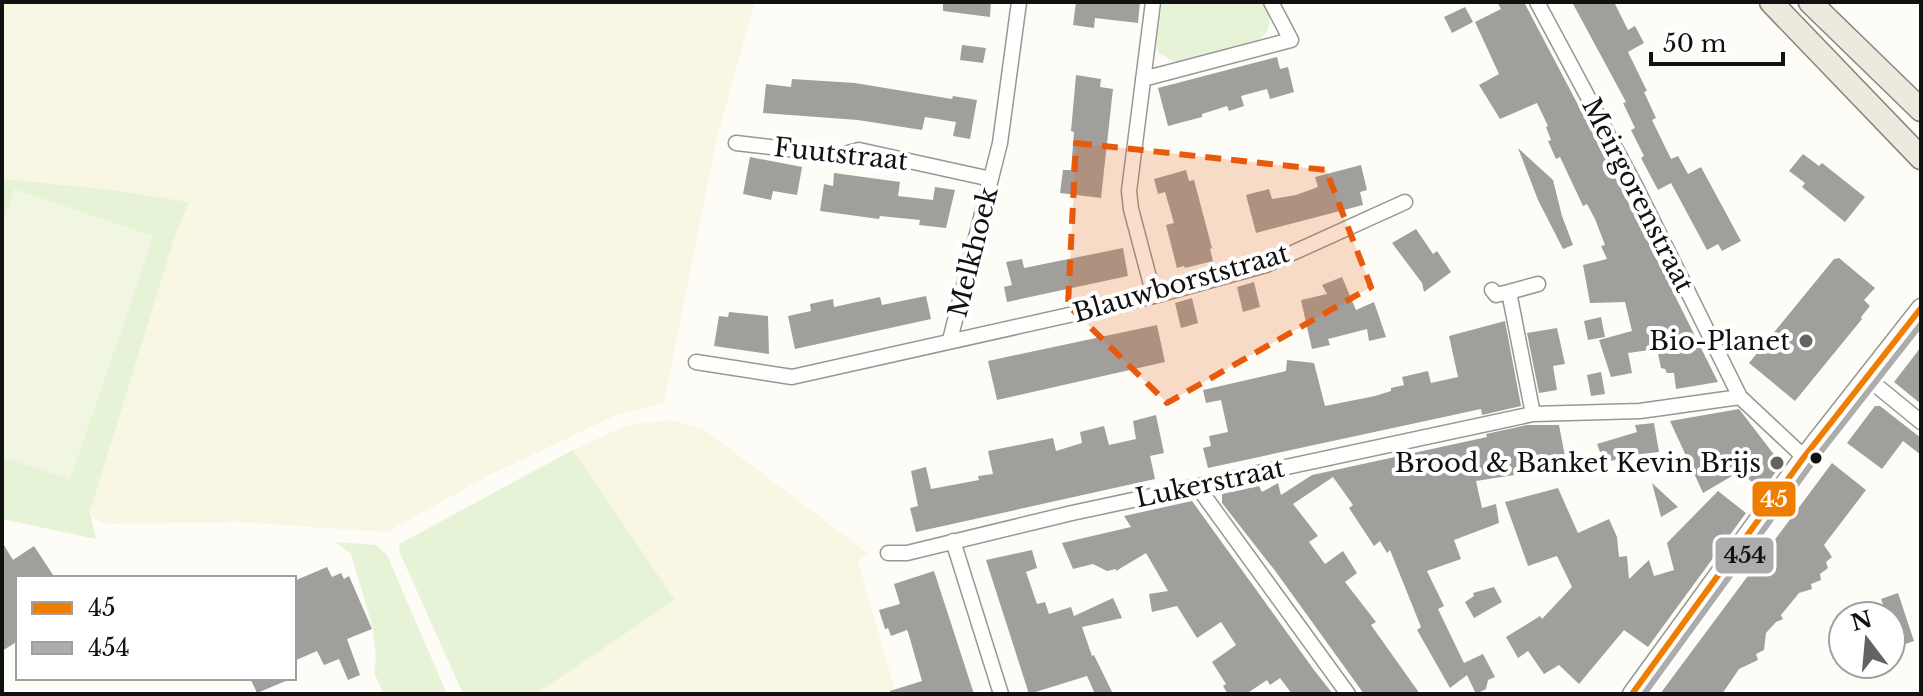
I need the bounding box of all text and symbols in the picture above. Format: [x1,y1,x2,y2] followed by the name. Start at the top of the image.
[1651,16,1783,66] scale bar
[1663,29,1727,58] text: 50 m
[1575,92,1701,298] street label: Meirgorenstraat
[772,131,910,177] street label: Fuutstraat
[941,184,1005,320] street label: Melkhoek
[1069,237,1293,329] street label: Blauwborststraat
[1649,325,1790,357] place label: Bio-Planet
[1797,332,1815,350] marker: Bio-Planet
[1395,447,1761,479] place label: Brood & Banket Kevin Brijs
[1808,450,1824,466] unlabelled marker
[1133,452,1288,514] street label: Lukerstraat
[1768,454,1786,472] marker: Brood & Banket Kevin Brijs
[1751,480,1797,518] line badge: 45
[1760,486,1788,513] text: 45
[1714,536,1775,575] line badge: 454
[1724,542,1766,569] text: 454
[16,576,296,680] legend
[88,593,116,622] text: 45
[1827,600,1907,680] north arrow
[1848,605,1876,637] text: N
[88,633,130,662] text: 454

